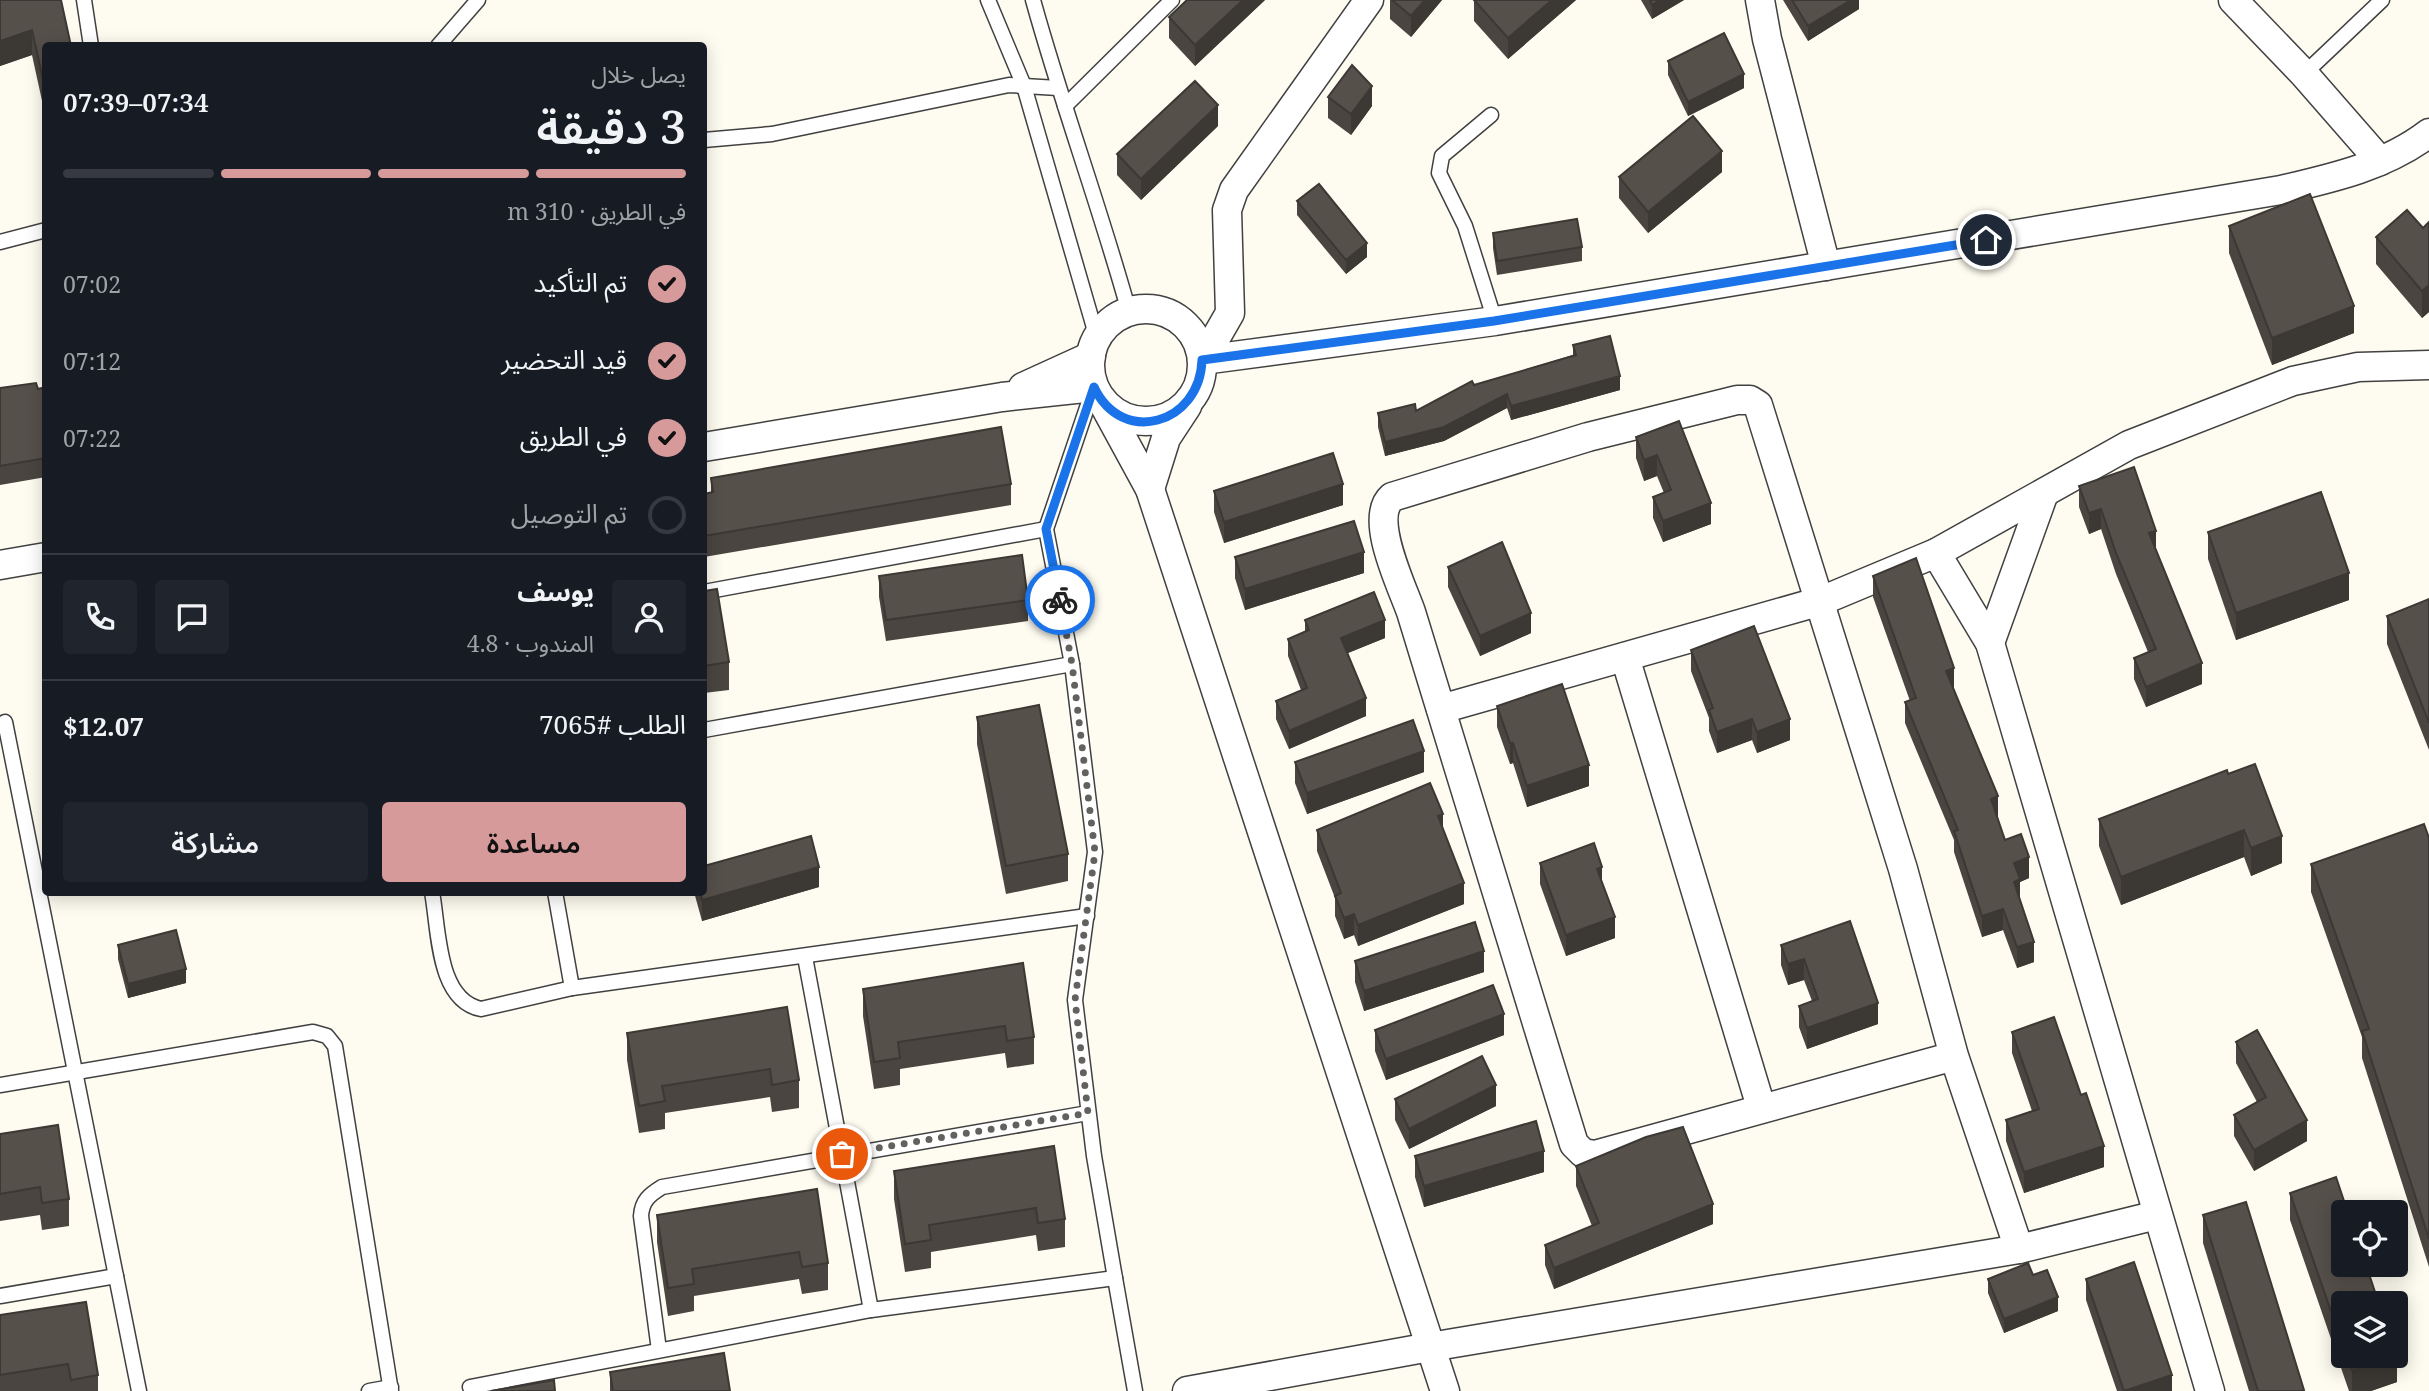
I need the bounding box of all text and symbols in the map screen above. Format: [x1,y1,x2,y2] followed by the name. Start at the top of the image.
[591,58,686,90] text: يصل خلال
[63,84,209,120] text: 07:34–07:39
[537,95,686,157] text: 3 دقيقة
[507,195,686,227] text: في الطريق · 310 m
[1956,210,2016,270] pin
[1967,221,2005,259] icon: home
[533,264,627,300] text: تم التأكيد
[648,265,686,303] icon: check
[63,268,121,300] text: 07:02
[501,341,627,377] text: قيد التحضير
[648,342,686,380] icon: check
[63,345,121,377] text: 07:12
[520,418,627,454] text: في الطريق
[648,419,686,457] icon: check
[63,422,121,454] text: 07:22
[511,495,627,531] text: تم التوصيل
[1025,565,1095,635] courier
[517,573,594,609] text: يوسف
[63,580,137,654] button: phone
[155,580,229,654] button: chat
[612,580,686,654] button: person
[1041,581,1079,619] icon: bike
[467,627,594,659] text: المندوب · 4.8
[539,706,686,742] text: الطلب #7065
[63,708,144,744] text: $12.07
[63,802,368,882] button: مشاركة
[382,802,686,882] button: مساعدة
[812,1124,872,1184] pin
[823,1135,861,1173] icon: bag
[2331,1200,2408,1368] map controls
[2331,1200,2408,1277] button: locate
[2331,1291,2408,1368] button: layers

